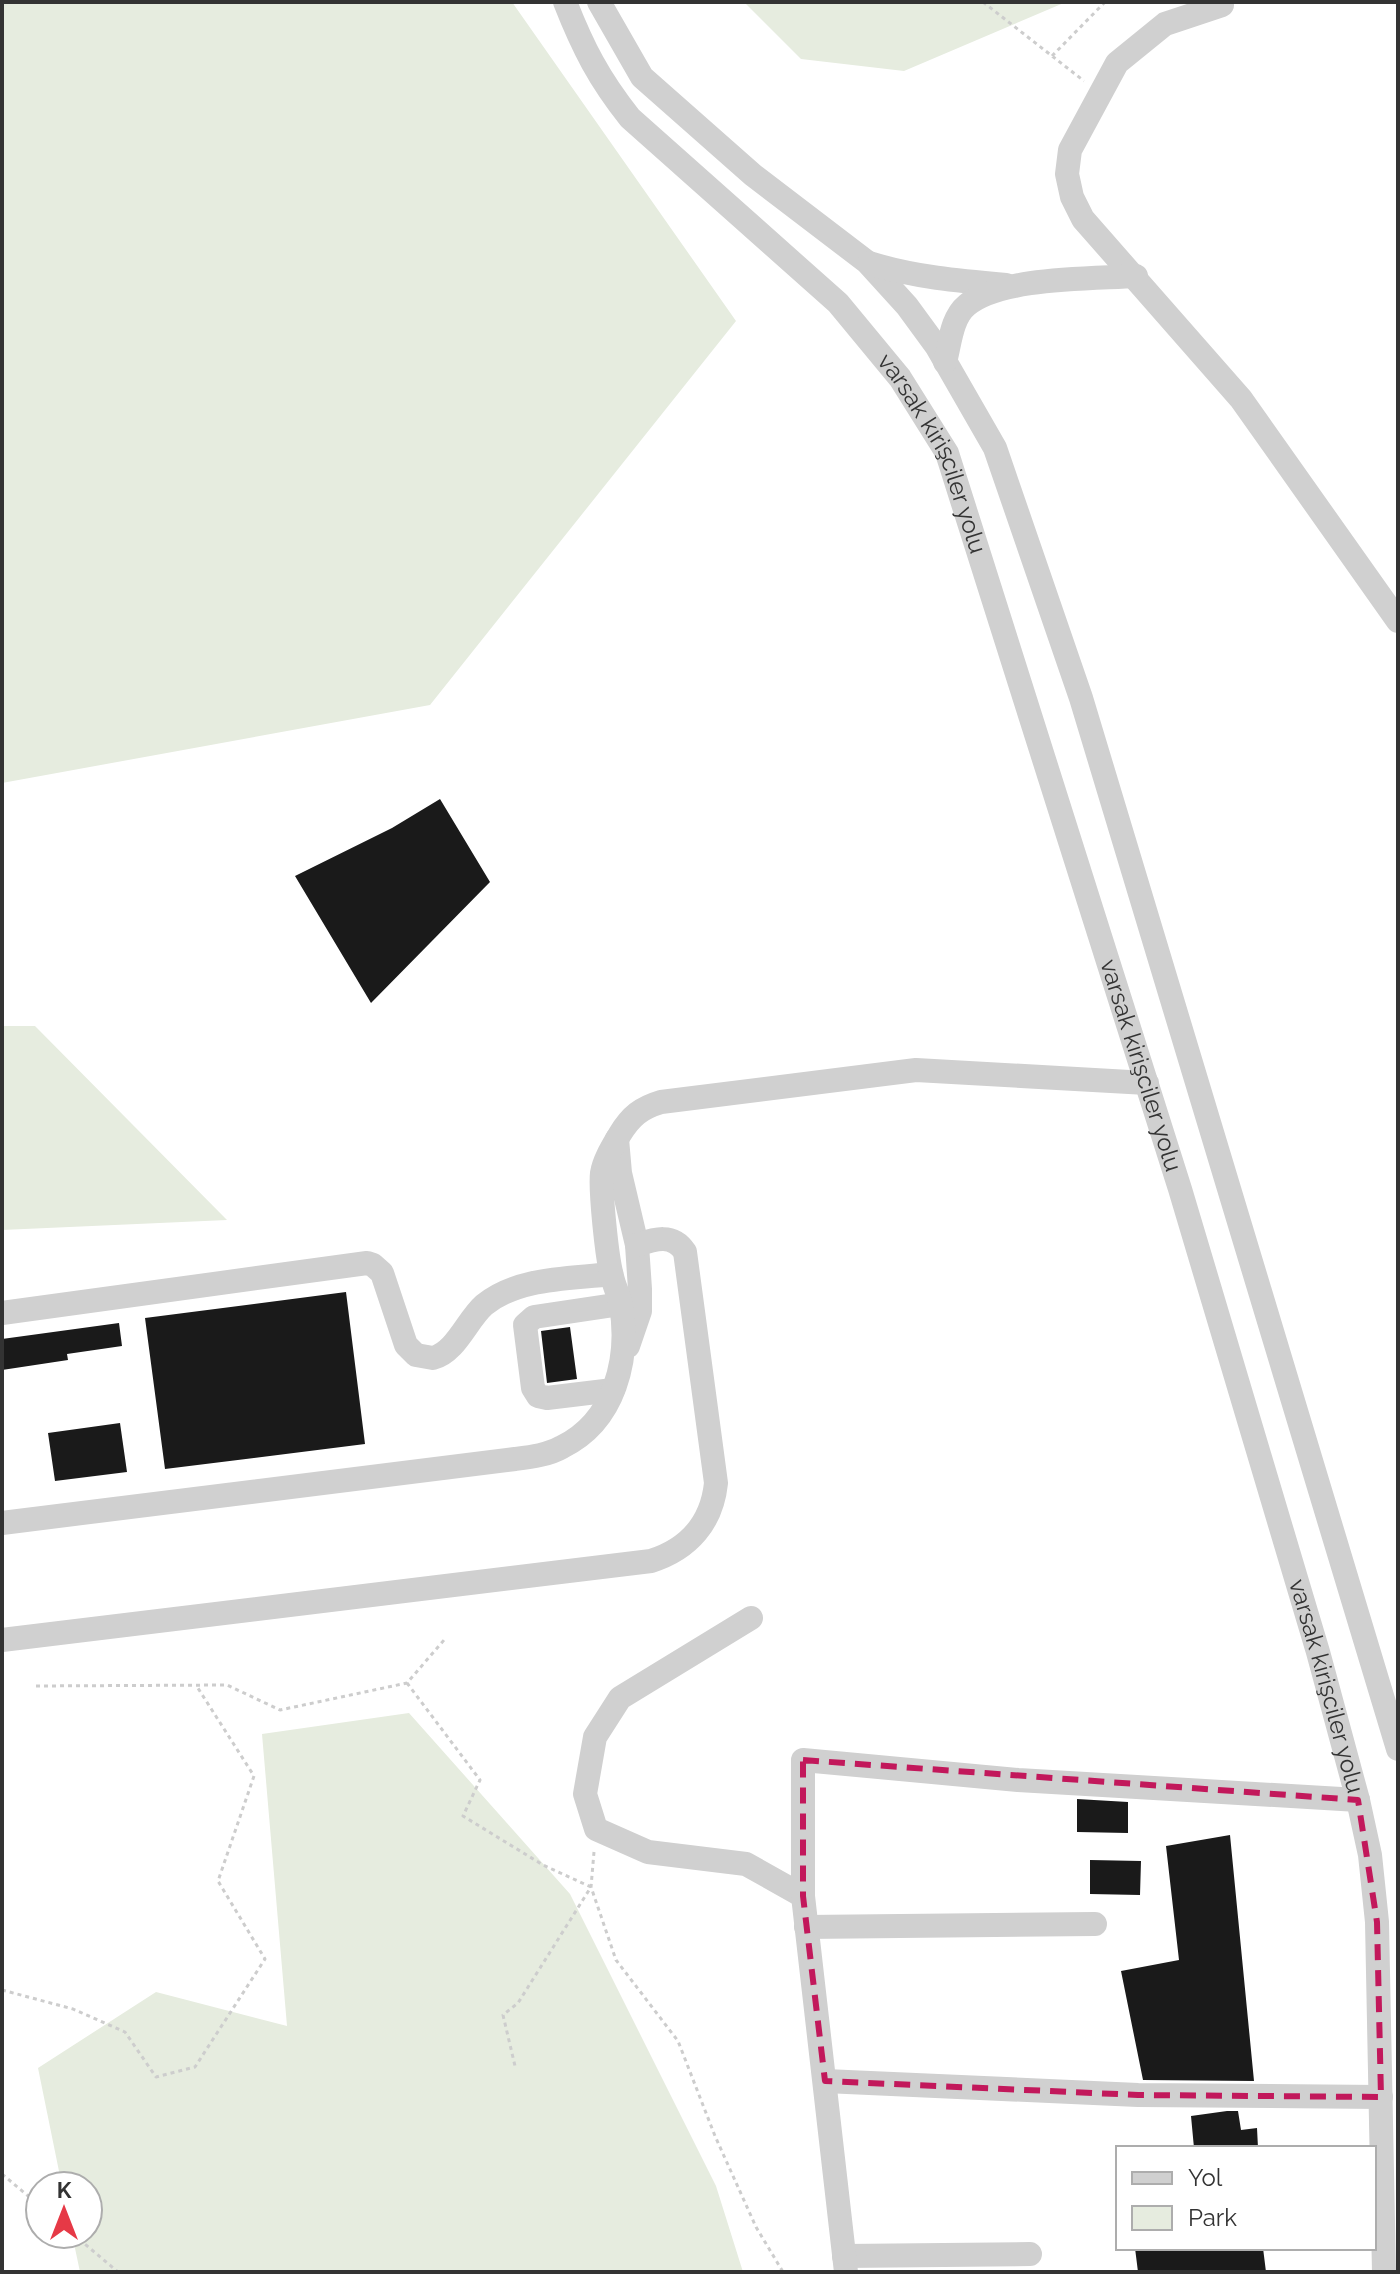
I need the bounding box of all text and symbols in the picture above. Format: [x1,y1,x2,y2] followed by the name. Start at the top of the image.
[872,347,993,557] street label: varsak kirişciler yolu
[1094,956,1188,1175] street label: varsak kirişciler yolu
[1283,1576,1370,1796] street label: varsak kirişciler yolu
[1116,2146,1376,2250] legend
[1188,2163,1223,2192] text: Yol
[24,2170,104,2250] north arrow
[57,2177,72,2203] text: K
[1188,2203,1237,2232] text: Park

